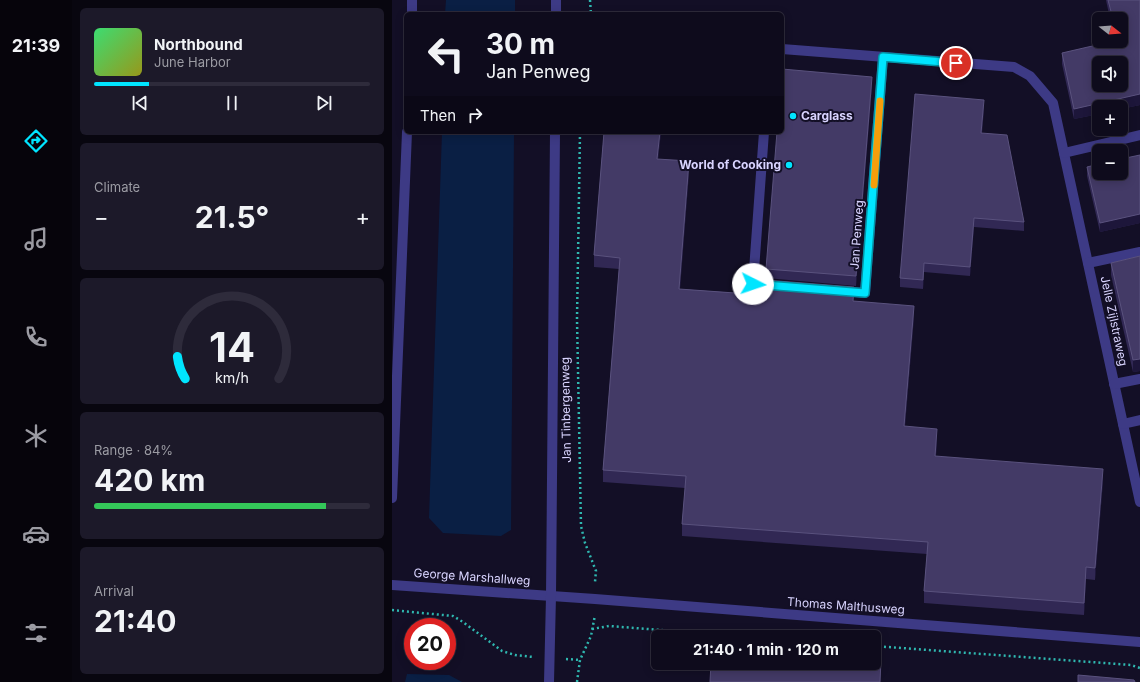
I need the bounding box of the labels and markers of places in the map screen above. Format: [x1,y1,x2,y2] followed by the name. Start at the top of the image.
[939,46,973,80] pin
[801,108,853,123] place label: Carglass
[788,111,798,121] marker: Carglass
[679,157,781,172] place label: World of Cooking
[784,160,794,170] marker: World of Cooking

